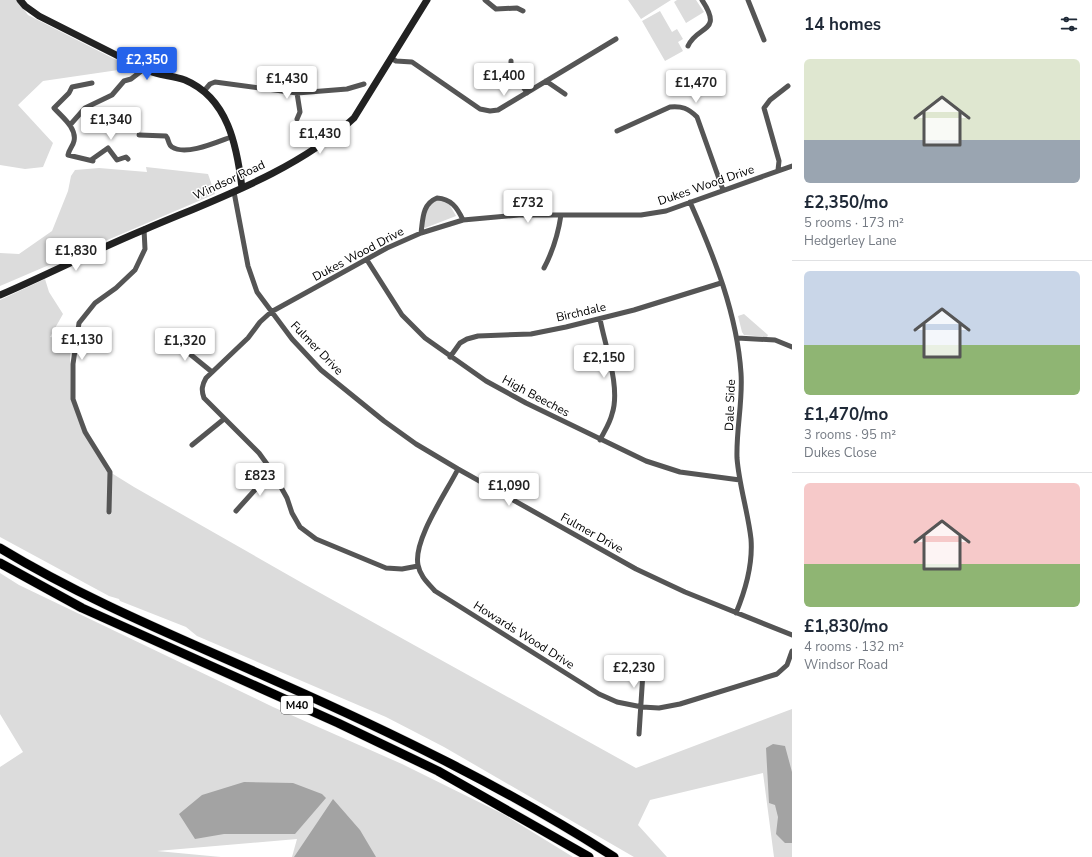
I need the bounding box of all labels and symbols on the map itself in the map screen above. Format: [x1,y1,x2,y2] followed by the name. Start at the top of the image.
[114,47,180,81] pin: £2,350
[471,63,537,97] pin: £1,400
[254,66,320,100] pin: £1,430
[663,70,729,104] pin: £1,470
[78,107,144,141] pin: £1,340
[287,121,353,155] pin: £1,430
[190,156,268,204] street label: Windsor Road
[656,161,756,209] street label: Dukes Wood Drive
[504,190,552,224] pin: £732
[310,223,406,285] street label: Dukes Wood Drive
[43,238,109,272] pin: £1,830
[554,298,608,326] street label: Birchdale
[287,318,347,378] street label: Fulmer Drive
[49,327,115,361] pin: £1,130
[152,328,218,362] pin: £1,320
[571,345,637,379] pin: £2,150
[499,372,573,421] street label: High Beeches
[721,379,739,431] street label: Dale Side
[236,463,284,497] pin: £823
[476,473,542,507] pin: £1,090
[558,509,626,557] street label: Fulmer Drive
[470,597,578,673] street label: Howards Wood Drive
[601,655,667,689] pin: £2,230
[281,696,313,714] road number: M40

